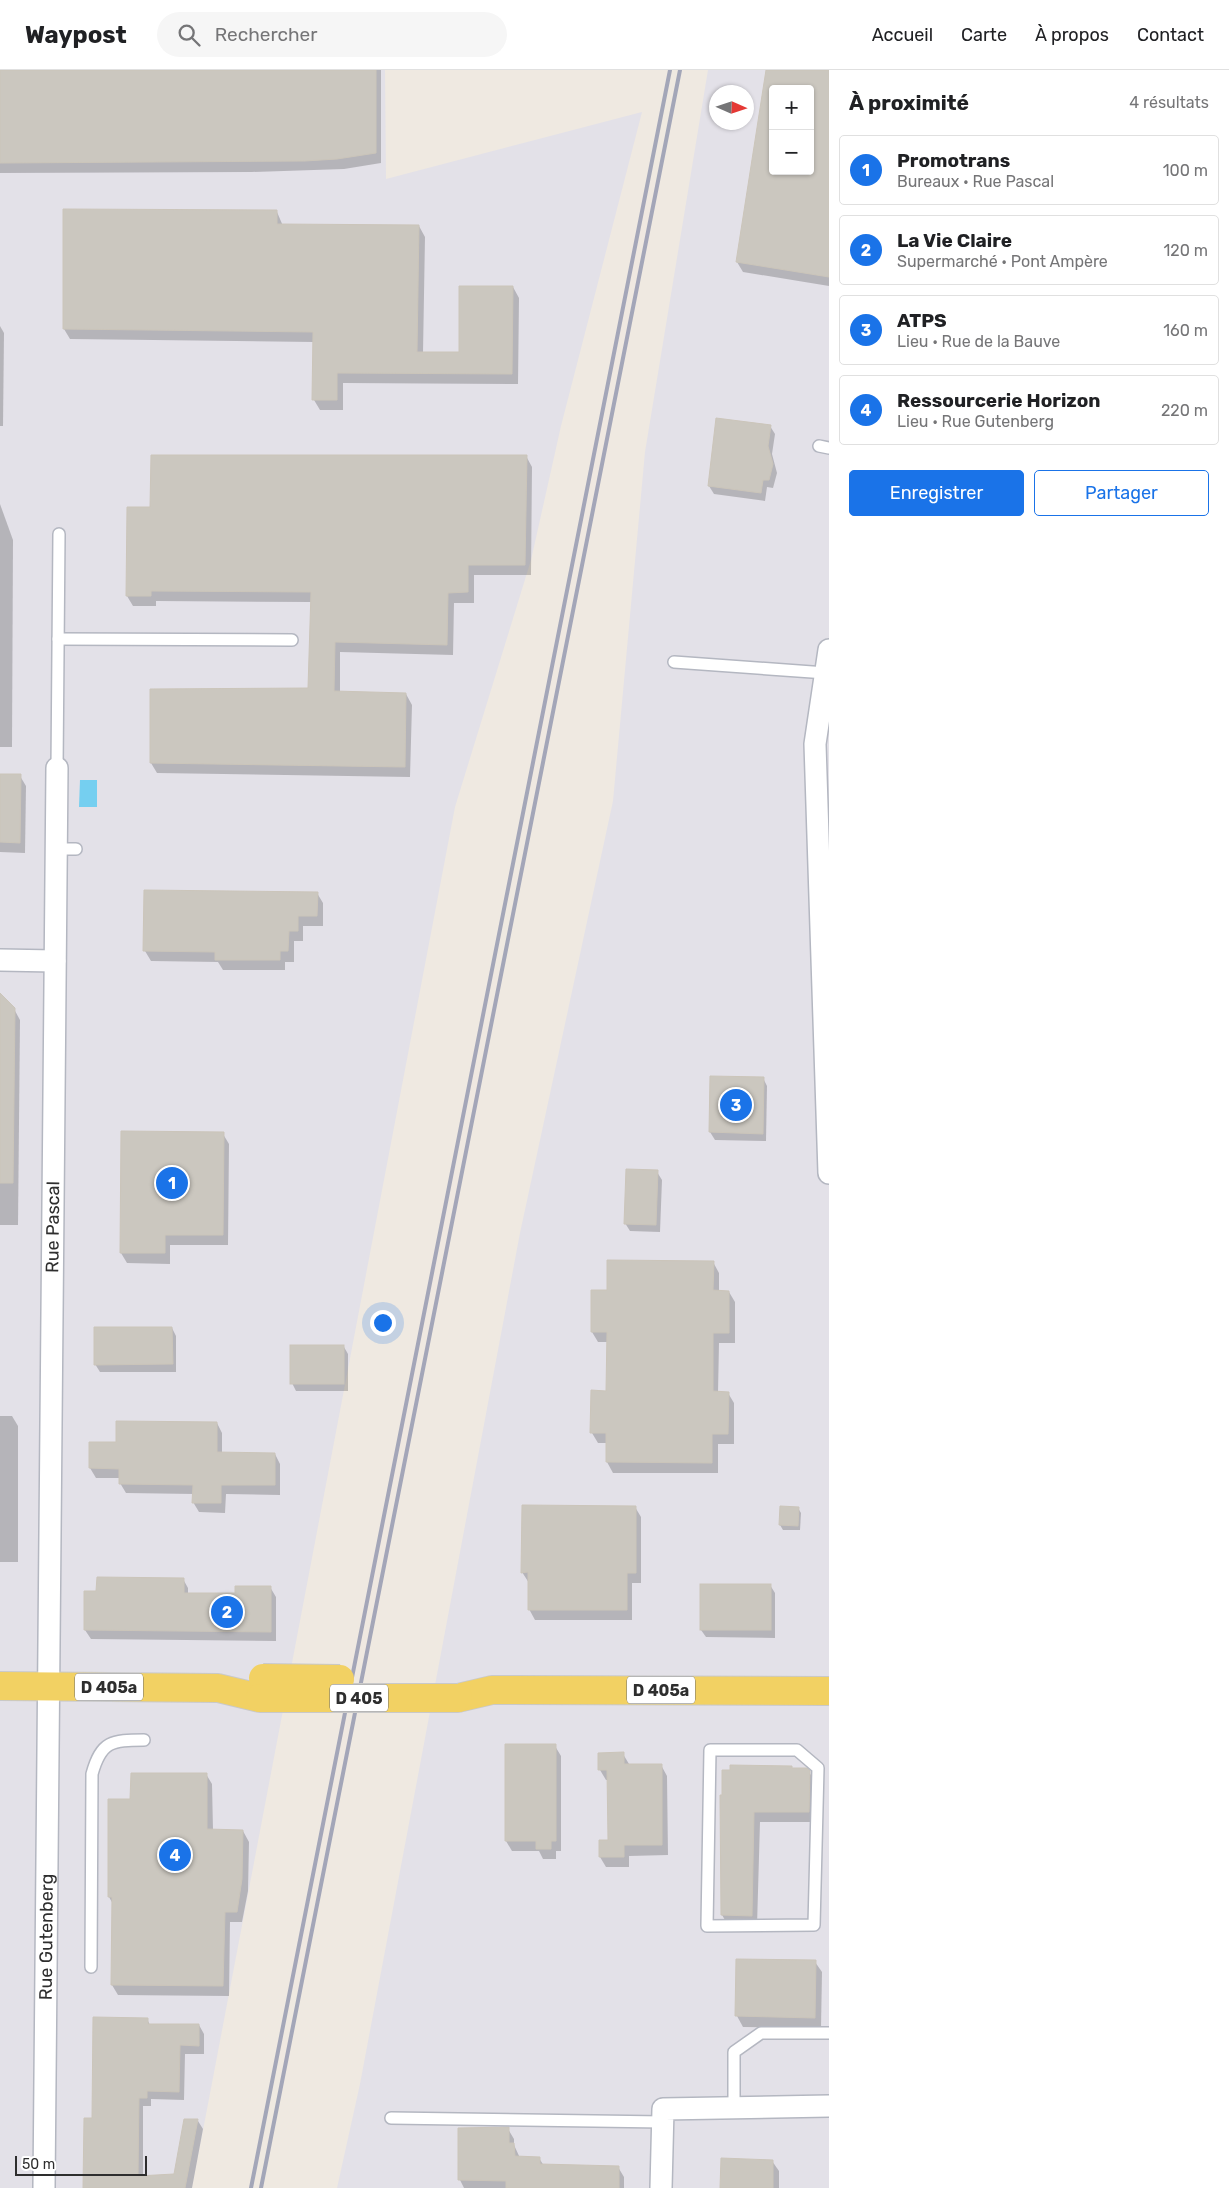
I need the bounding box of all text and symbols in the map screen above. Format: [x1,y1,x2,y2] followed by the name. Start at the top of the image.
[157,12,507,57] search box
[25,21,127,49] text: Waypost
[175,21,203,49] icon: search
[215,23,317,46] text: Rechercher
[872,24,933,46] text: Accueil
[961,24,1007,46] text: Carte
[1035,24,1109,46] text: À propos
[1137,24,1204,46] text: Contact
[709,85,754,130] north arrow
[769,85,814,175] map controls
[769,85,814,130] button: +
[849,90,969,115] text: À proximité
[1129,93,1209,112] text: 4 résultats
[769,130,814,175] button: −
[897,149,1010,172] text: Promotrans
[862,161,870,180] text: 1
[1163,161,1208,180] text: 100 m
[897,172,1054,191] text: Bureaux · Rue Pascal
[897,229,1012,252] text: La Vie Claire
[861,241,871,260] text: 2
[1163,241,1208,260] text: 120 m
[897,252,1108,271] text: Supermarché · Pont Ampère
[897,309,947,332] text: ATPS
[861,321,871,340] text: 3
[1163,321,1208,340] text: 160 m
[897,332,1060,351] text: Lieu · Rue de la Bauve
[897,389,1101,412] text: Ressourcerie Horizon
[861,401,871,420] text: 4
[1161,401,1208,420] text: 220 m
[897,412,1054,431] text: Lieu · Rue Gutenberg
[849,470,1024,516] button: Enregistrer
[1034,470,1209,516] button: Partager
[720,1086,752,1124] pin: 3
[156,1164,188,1202] pin: 1
[41,1181,64,1273] street label: Rue Pascal
[370,1310,396,1336] your location
[211,1593,243,1631] pin: 2
[75,1674,143,1700] road number: D 405a
[627,1676,695,1704] road number: D 405a
[330,1685,388,1712] road number: D 405
[159,1836,191,1874] pin: 4
[35,1874,58,2000] street label: Rue Gutenberg
[15,2153,148,2176] scale bar
[22,2156,55,2173] text: 50 m

